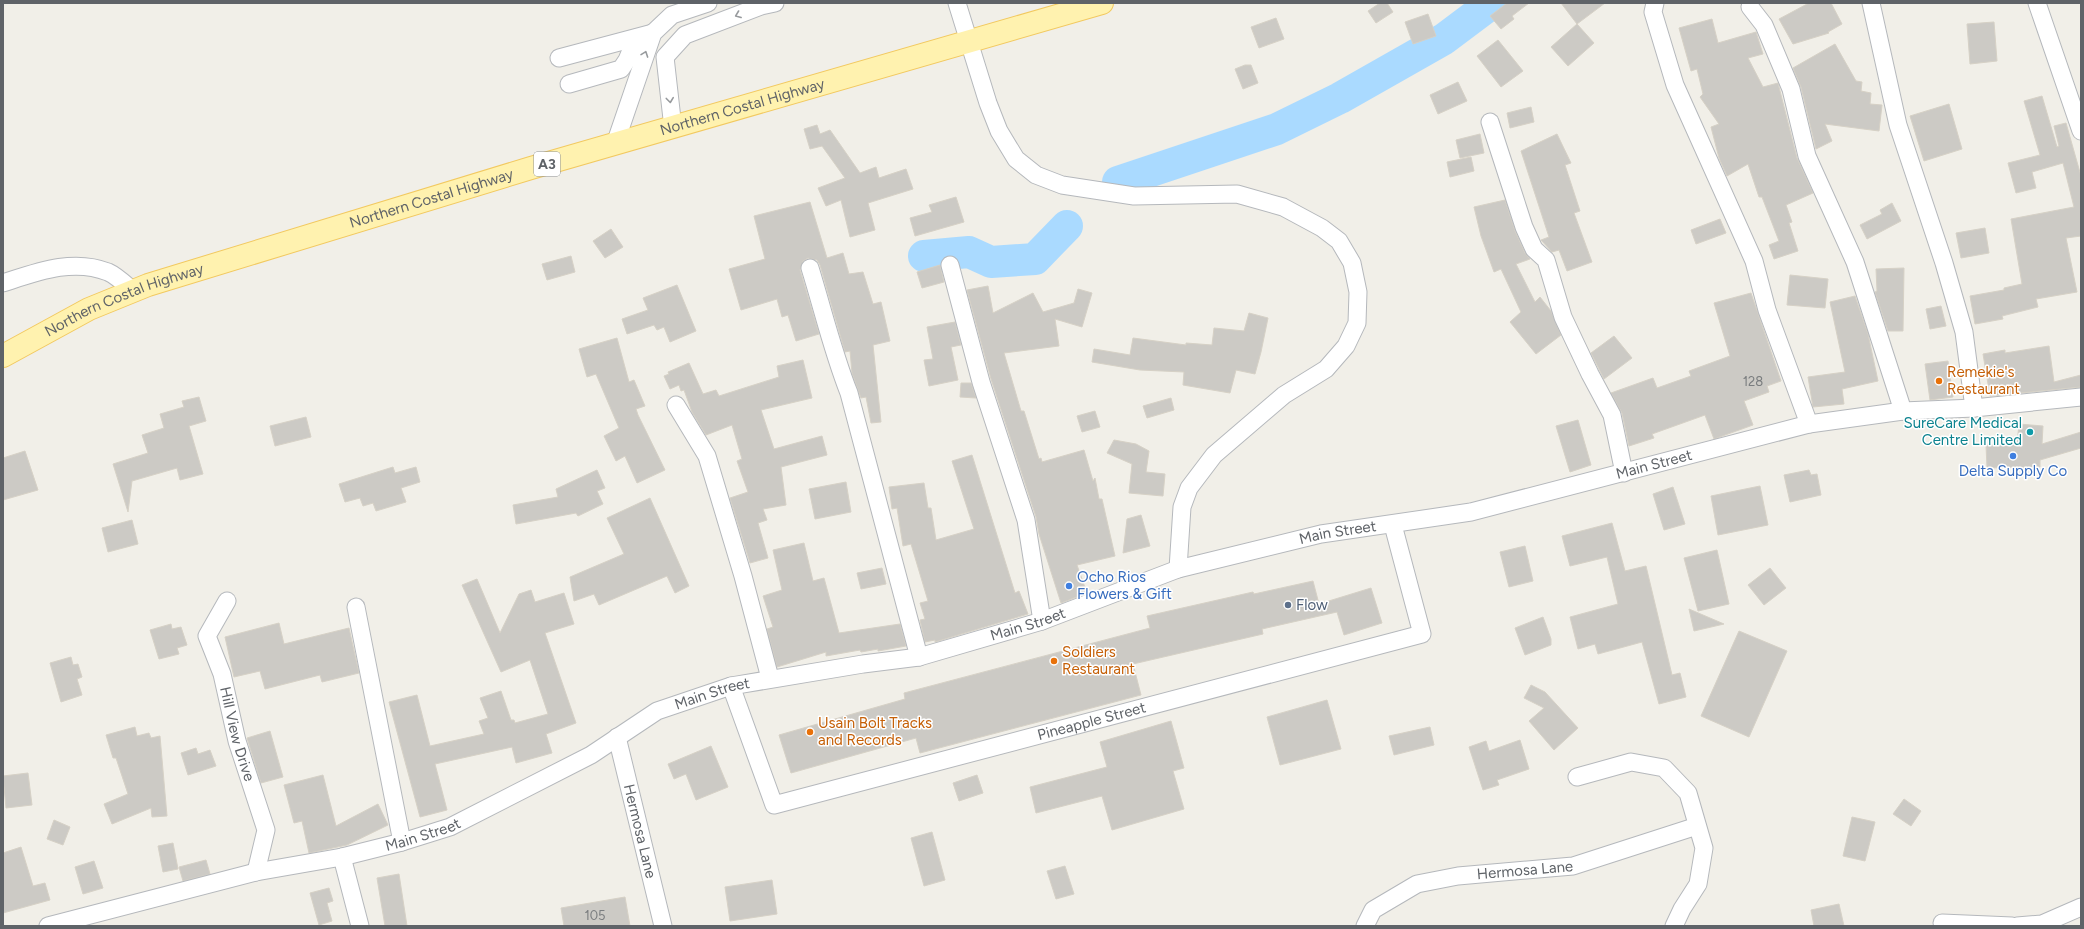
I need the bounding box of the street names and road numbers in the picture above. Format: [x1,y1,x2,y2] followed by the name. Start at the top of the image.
[658,75,827,139] street label: Northern Costal Highway
[534,152,560,176] road number: A3
[347,165,516,232] street label: Northern Costal Highway
[41,260,206,341] street label: Northern Costal Highway
[1614,446,1694,483] street label: Main Street
[1297,517,1378,548] street label: Main Street
[988,604,1068,645] street label: Main Street
[672,674,751,713] street label: Main Street
[216,685,259,784] street label: Hill View Drive
[1035,698,1148,744] street label: Pineapple Street
[620,782,660,880] street label: Hermosa Lane
[383,814,464,855] street label: Main Street
[1476,857,1574,883] street label: Hermosa Lane

